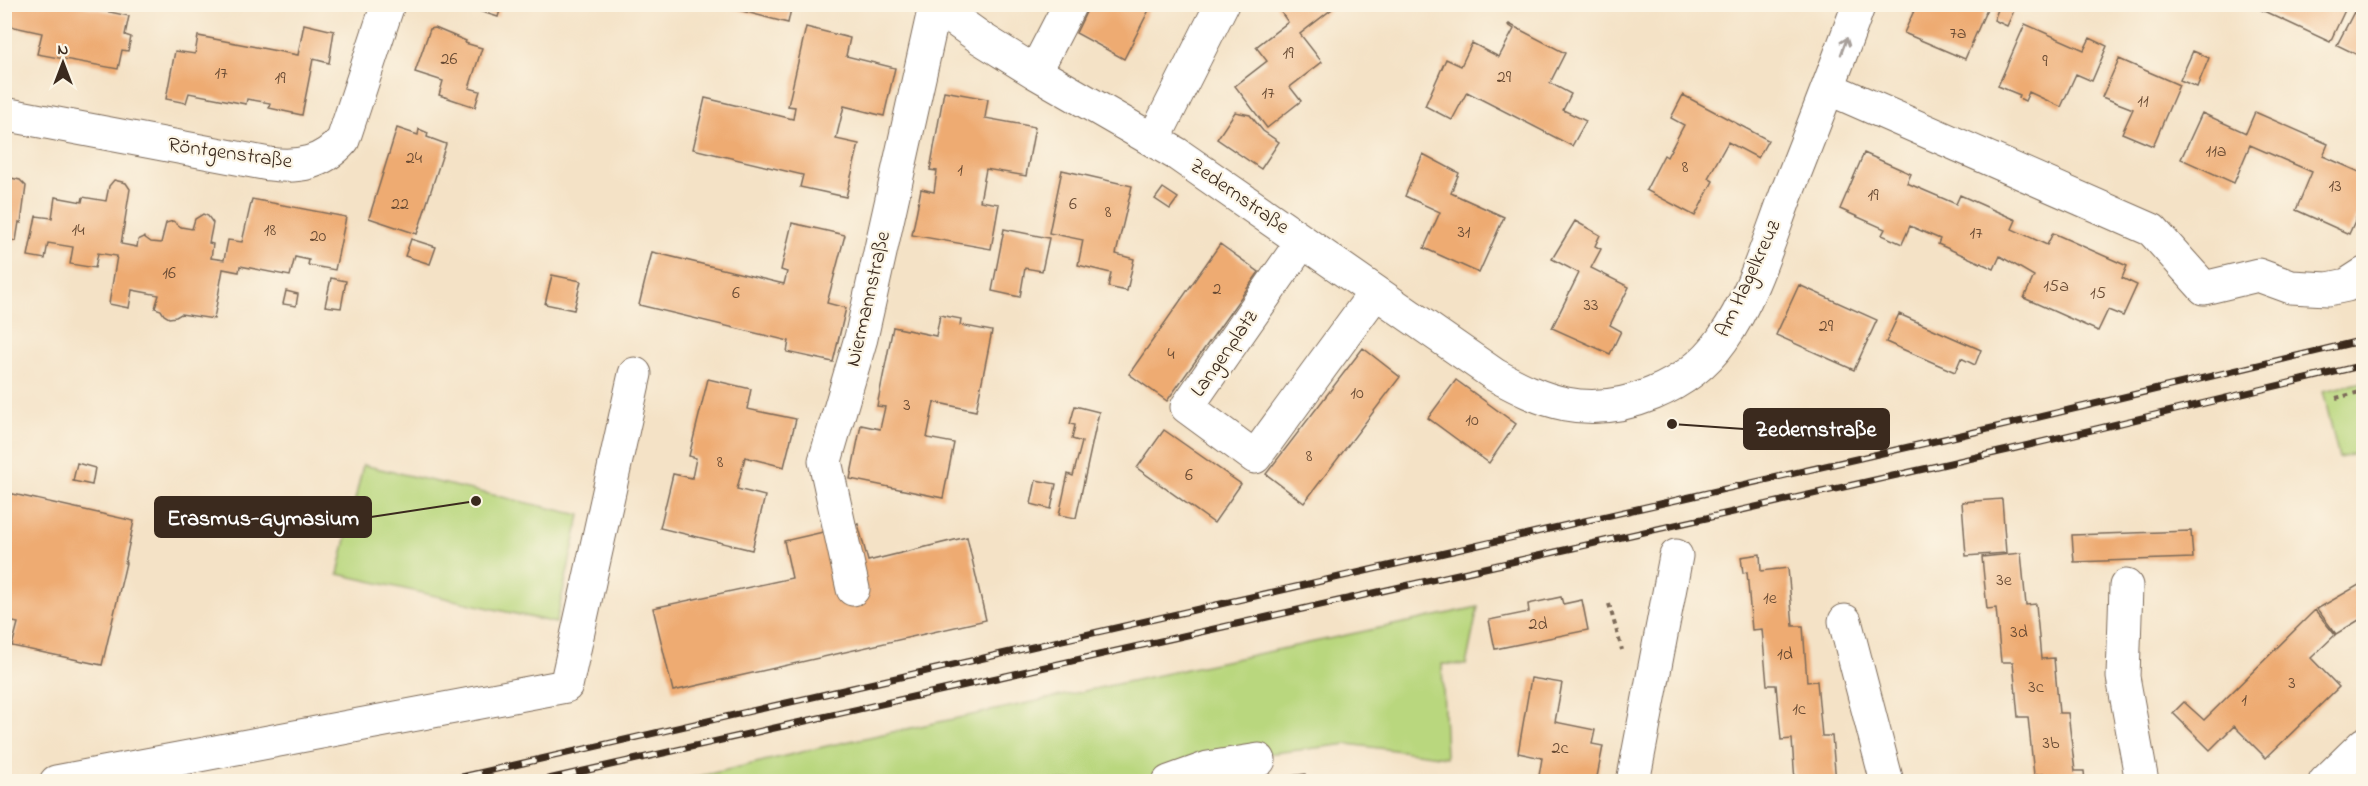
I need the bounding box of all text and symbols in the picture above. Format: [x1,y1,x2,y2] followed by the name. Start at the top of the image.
[1949,21,1967,47] house number: 7a
[33,33,93,93] north arrow
[1839,37,1850,56] one-way arrow
[58,38,69,62] text: N
[1282,41,1294,67] house number: 19
[441,47,458,73] house number: 26
[2042,49,2048,75] house number: 9
[214,61,228,87] house number: 17
[1497,65,1512,91] house number: 29
[274,66,286,92] house number: 19
[1261,81,1275,107] house number: 17
[2137,89,2149,115] house number: 11
[166,130,295,180] street label: Röntgenstraße
[2205,139,2227,165] house number: 11a
[406,146,423,172] house number: 24
[1183,152,1295,243] street label: Zedernstraße
[1682,155,1689,181] house number: 8
[957,158,963,184] house number: 1
[2328,174,2342,200] house number: 13
[1867,183,1879,209] house number: 19
[391,192,409,218] house number: 22
[1069,192,1077,218] house number: 6
[1105,200,1112,226] house number: 8
[1709,215,1791,343] street label: Am Hagelkreuz
[71,218,85,244] house number: 14
[264,218,276,244] house number: 18
[1457,220,1471,246] house number: 31
[1969,221,1983,247] house number: 17
[310,224,327,250] house number: 20
[839,228,899,370] street label: Niermannstraße
[162,261,176,287] house number: 16
[2043,274,2069,300] house number: 15a
[1213,277,1222,303] house number: 2
[732,281,740,307] house number: 6
[2090,281,2106,307] house number: 15
[1584,293,1598,319] house number: 33
[1184,304,1268,405] street label: Langenplatz
[1819,314,1834,340] house number: 29
[1167,342,1175,368] house number: 4
[1350,381,1364,407] house number: 10
[903,393,911,419] house number: 3
[1465,408,1479,434] house number: 10
[1744,409,1889,449] callout: Zedernstraße
[1756,415,1878,447] text: Zedernstraße
[1306,444,1313,470] house number: 8
[717,450,724,476] house number: 8
[1185,463,1193,489] house number: 6
[155,497,371,537] callout: Erasmus-Gymasium
[167,504,359,537] text: Erasmus-Gymasium
[1996,568,2013,594] house number: 3e
[1763,586,1778,612] house number: 1e
[1528,612,1548,638] house number: 2d
[2010,620,2028,646] house number: 3d
[1777,642,1793,668] house number: 1d
[2288,671,2296,697] house number: 3
[2028,675,2044,701] house number: 3c
[2241,688,2247,714] house number: 1
[1792,697,1806,723] house number: 1c
[2043,731,2060,757] house number: 3b
[1552,736,1568,762] house number: 2c

